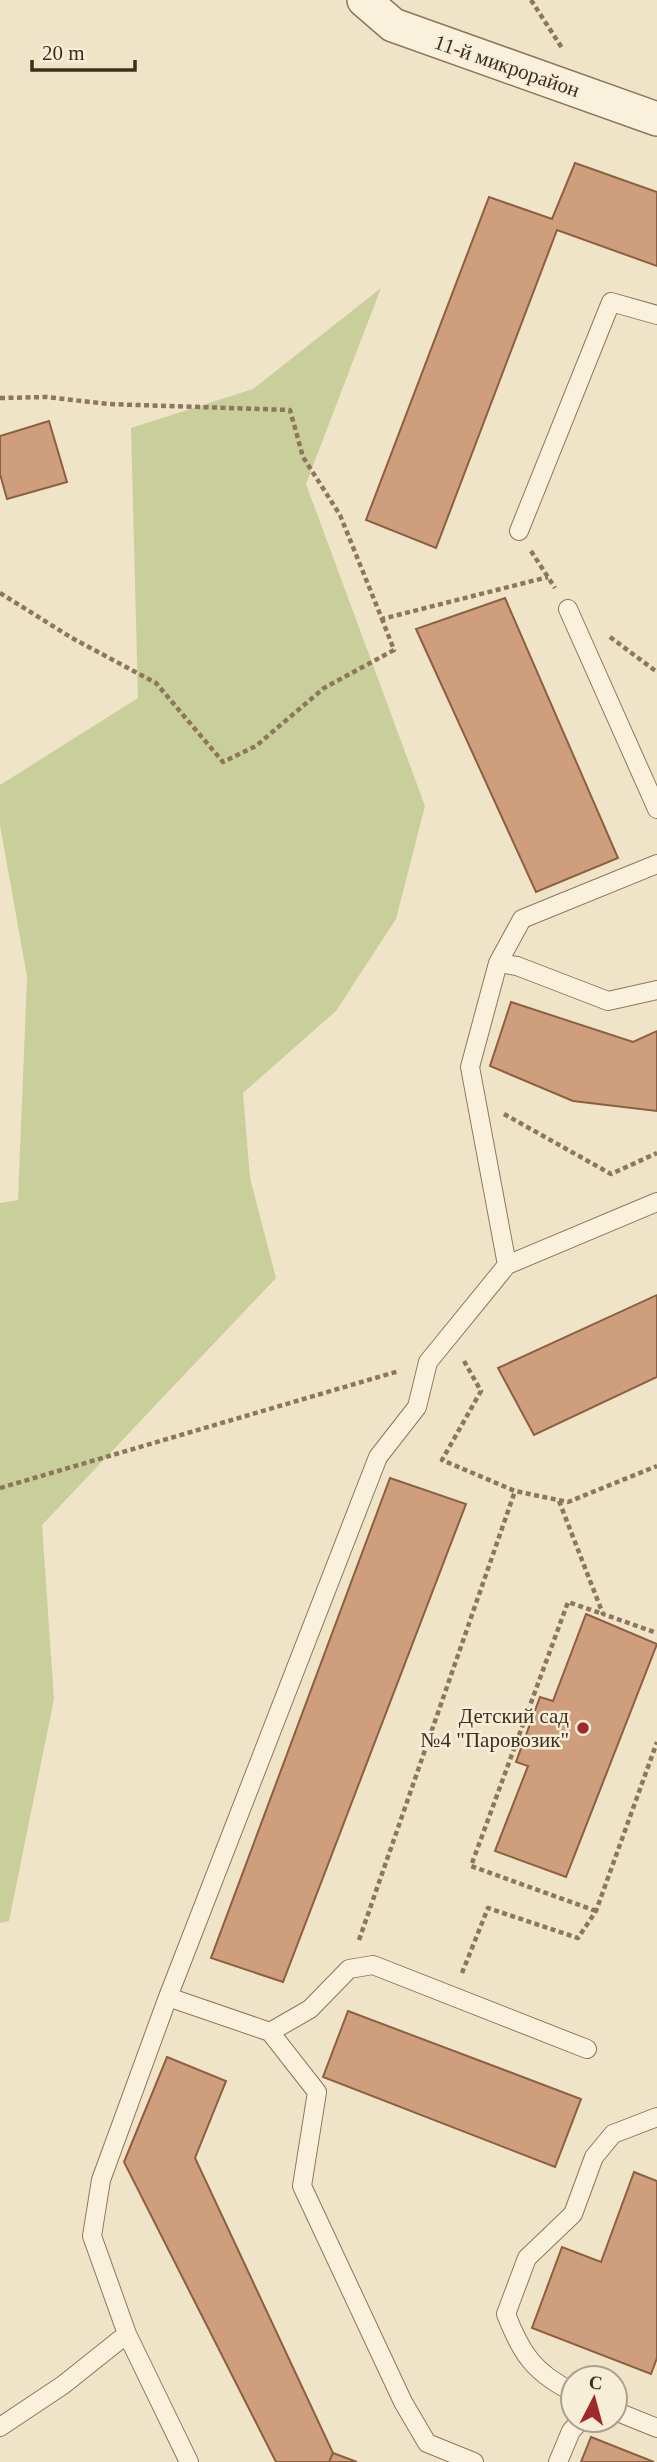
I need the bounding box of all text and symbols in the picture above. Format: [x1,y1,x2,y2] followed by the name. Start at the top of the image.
[32,28,135,72] scale bar
[431,30,583,102] street label: 11-й микрорайон
[42,41,85,65] text: 20 m
[421,1704,569,1752] place label: Детский сад №4 "Паровозик"
[575,1720,591,1736] marker: Детский сад №4 "Паровозик"
[559,2364,629,2434] north arrow
[588,2371,604,2394] text: С

